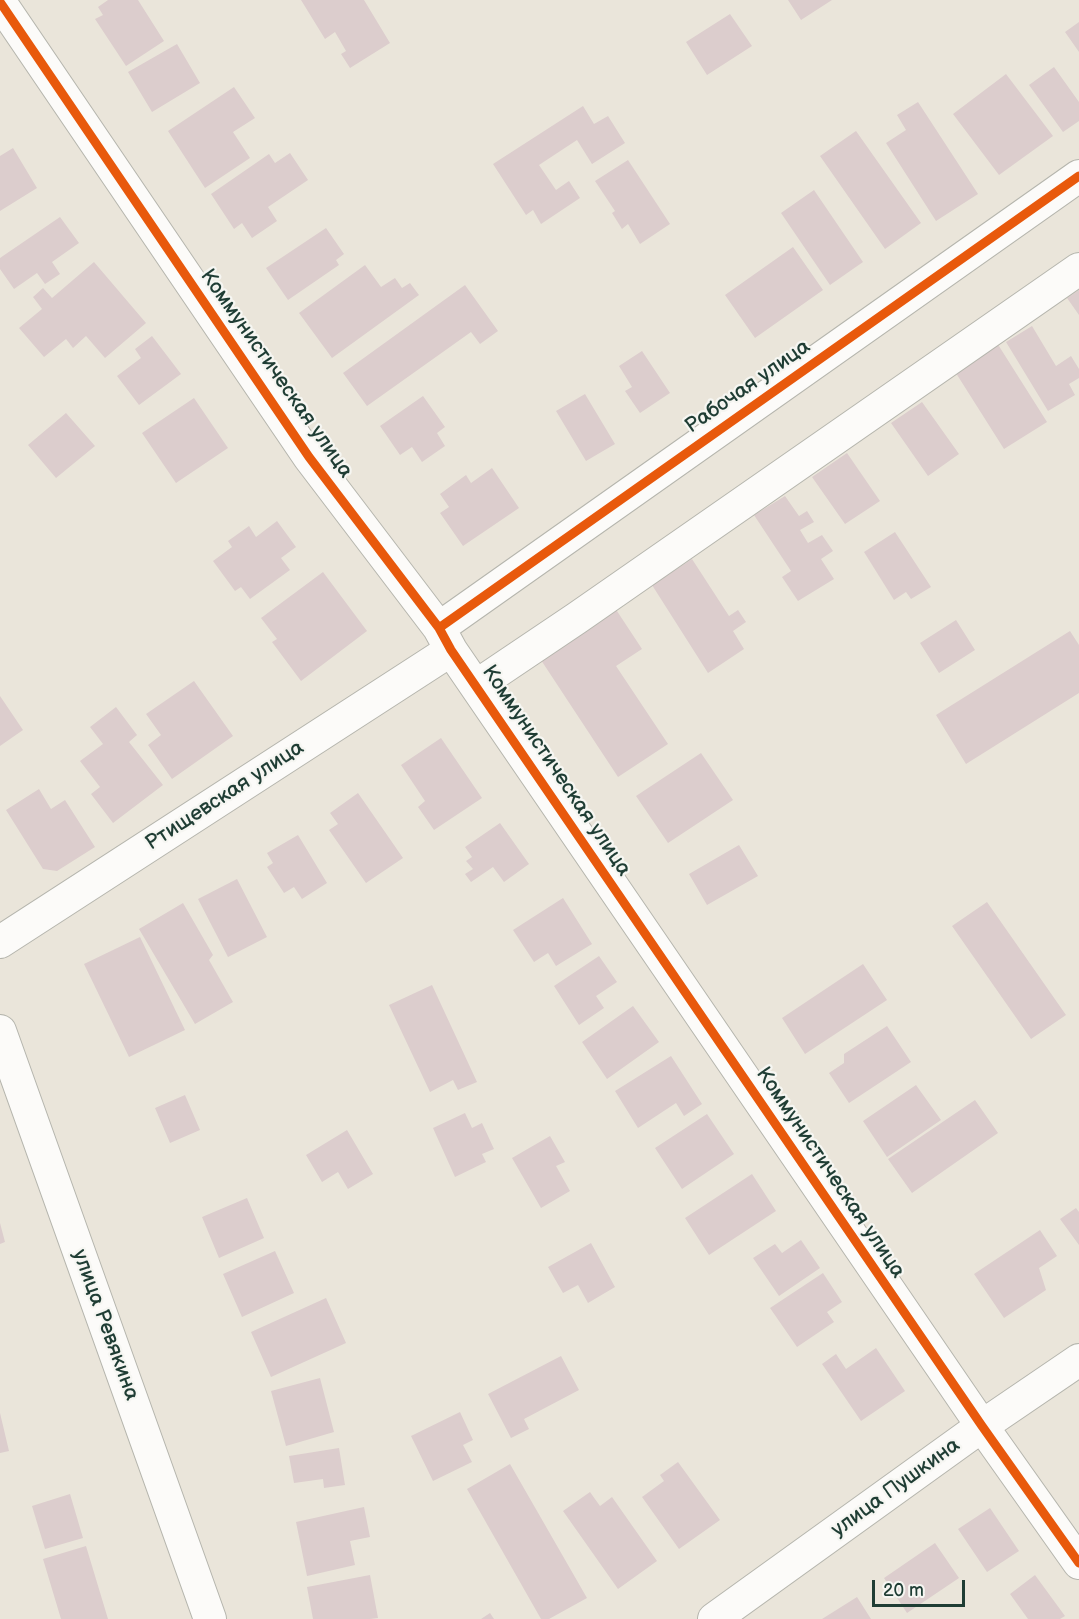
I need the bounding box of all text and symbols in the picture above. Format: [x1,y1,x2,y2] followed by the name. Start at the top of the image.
[194,265,358,483] street label: Коммунистическая улица
[681,335,815,439] street label: Рабочая улица
[476,661,636,881] street label: Коммунистическая улица
[141,735,309,857] street label: Ртищевская улица
[750,1063,910,1283] street label: Коммунистическая улица
[66,1246,144,1404] street label: улица Ревякина
[827,1433,965,1543] street label: улица Пушкина
[875,1568,968,1606] scale bar
[883,1580,924,1601] text: 20 m

